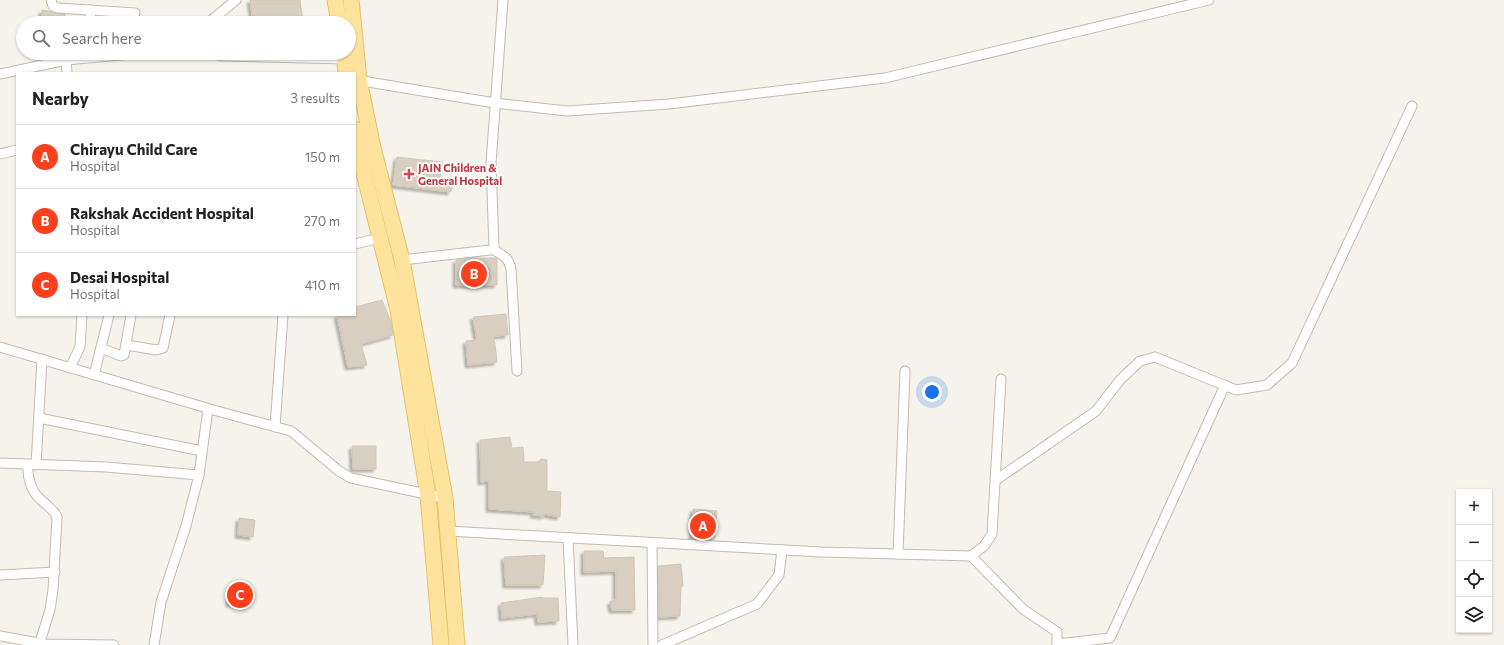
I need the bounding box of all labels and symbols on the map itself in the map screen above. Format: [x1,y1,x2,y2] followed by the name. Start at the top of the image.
[418,161,502,187] place label: JAIN Children & General Hospital
[403,168,415,180] marker: JAIN Children & General Hospital
[461,259,487,289] pin: B
[922,382,942,402] your location
[690,511,716,541] pin: A
[227,580,253,610] pin: C

